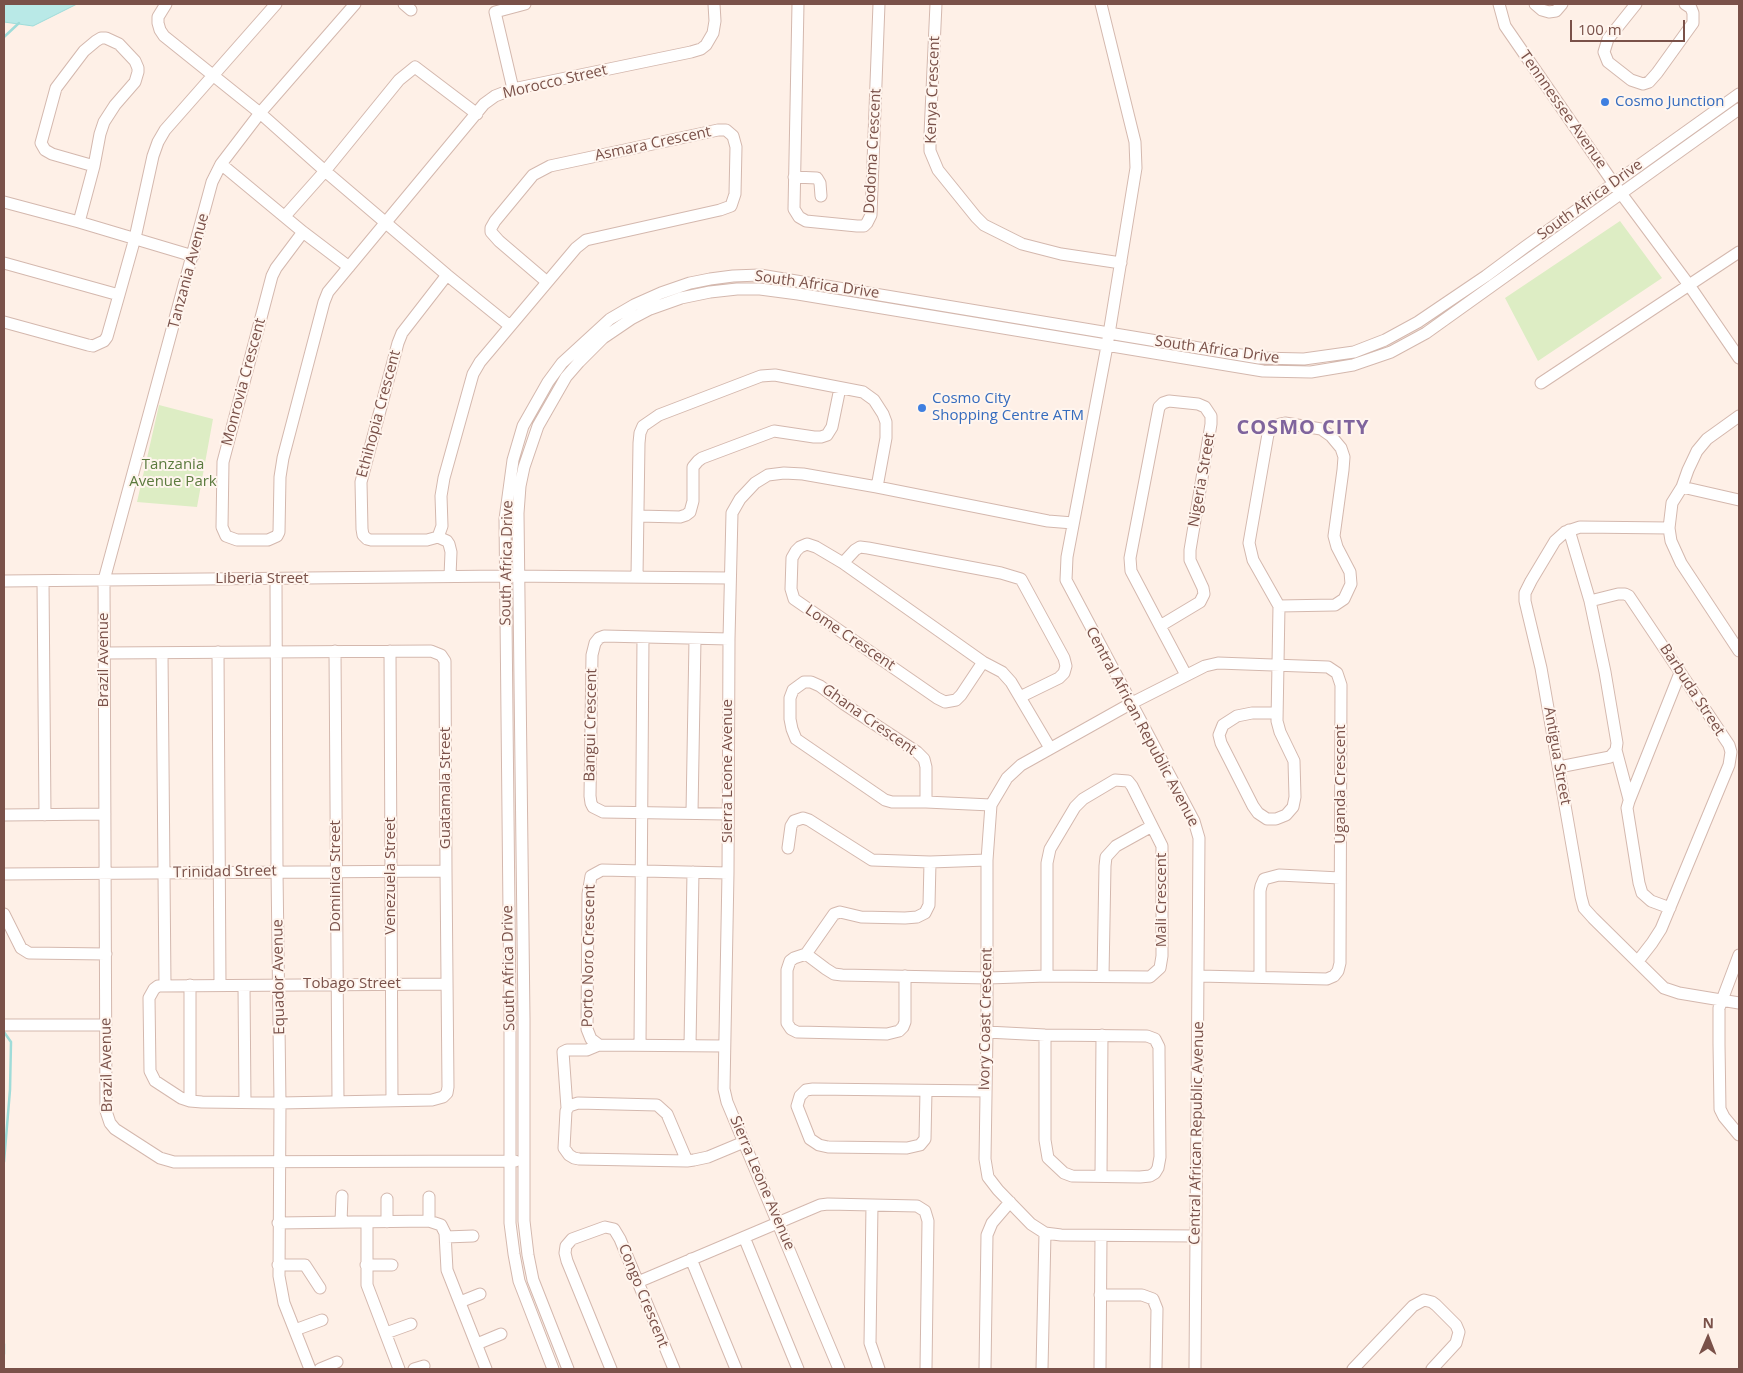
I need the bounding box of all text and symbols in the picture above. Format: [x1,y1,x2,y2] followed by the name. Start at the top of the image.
[1573,10,1688,42] scale bar
[1578,19,1622,39] text: 100 m
[922,36,944,144] street label: Kenya Crescent
[1515,48,1611,172] street label: Tennnessee Avenue
[501,61,609,103] street label: Morocco Street
[861,88,885,214] street label: Dodoma Crescent
[1615,93,1724,111] place label: Cosmo Junction
[1599,96,1611,108] marker: Cosmo Junction
[593,123,713,165] street label: Asmara Crescent
[1534,156,1646,244] street label: South Africa Drive
[165,211,213,331] street label: Tanzania Avenue
[754,267,880,303] street label: South Africa Drive
[218,316,270,448] street label: Monrovia Crescent
[1154,332,1280,368] street label: South Africa Drive
[353,348,405,480] street label: Ethihopia Crescent
[932,390,1084,425] place label: Cosmo City Shopping Centre ATM
[916,402,928,414] marker: Cosmo City Shopping Centre ATM
[1235,416,1371,440] district label: COSMO CITY
[1185,431,1219,529] street label: Nigeria Street
[129,456,217,491] park label: Tanzania Avenue Park
[497,500,517,626] street label: South Africa Drive
[215,570,309,588] street label: Liberia Street
[802,601,898,675] street label: Lome Crescent
[95,613,113,707] street label: Brazil Avenue
[1082,624,1202,830] street label: Central African Republic Avenue
[1656,641,1728,739] street label: Barbuda Street
[581,668,601,782] street label: Bangui Crescent
[818,681,920,759] street label: Ghana Crescent
[719,699,737,843] street label: Sierra Leone Avenue
[1540,706,1574,806] street label: Antigua Street
[1332,724,1350,844] street label: Uganda Crescent
[437,727,455,849] street label: Guatamala Street
[382,817,400,935] street label: Venezuela Street
[327,820,345,932] street label: Dominica Street
[1153,853,1171,947] street label: Mali Crescent
[173,862,277,882] street label: Trinidad Street
[579,884,599,1028] street label: Porto Noro Crescent
[499,905,519,1031] street label: South Africa Drive
[269,919,289,1035] street label: Equador Avenue
[976,947,996,1091] street label: Ivory Coast Crescent
[303,975,401,993] street label: Tobago Street
[97,1017,117,1113] street label: Brazil Avenue
[1186,1021,1208,1245] street label: Central African Republic Avenue
[726,1113,798,1253] street label: Sierra Leone Avenue
[614,1242,672,1350] street label: Congo Crescent
[1683,1313,1733,1363] north arrow
[1702,1313,1714,1332] text: N

